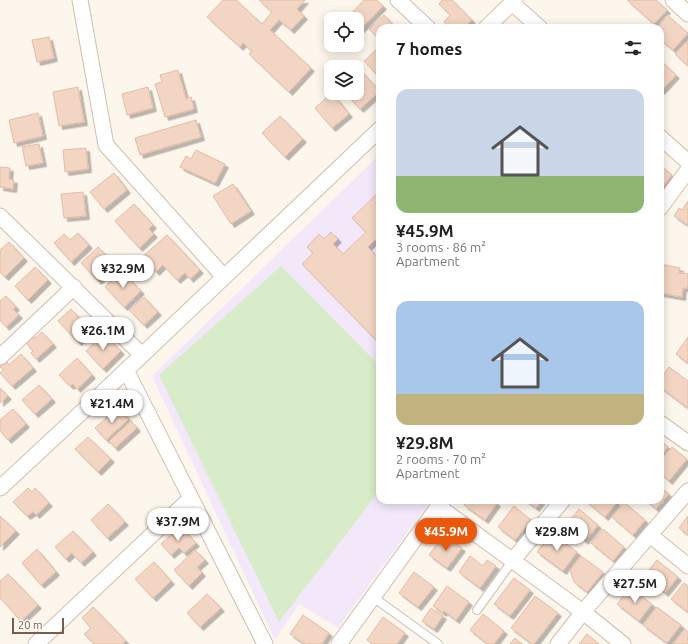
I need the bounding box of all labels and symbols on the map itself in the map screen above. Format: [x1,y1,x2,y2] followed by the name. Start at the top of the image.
[90,255,156,289] pin: ¥32.9M
[70,317,136,351] pin: ¥26.1M
[79,390,145,424] pin: ¥21.4M
[145,508,211,542] pin: ¥37.9M
[413,518,479,552] pin: ¥45.9M
[524,518,590,552] pin: ¥29.8M
[602,570,668,604] pin: ¥27.5M
[12,616,64,635] scale bar

